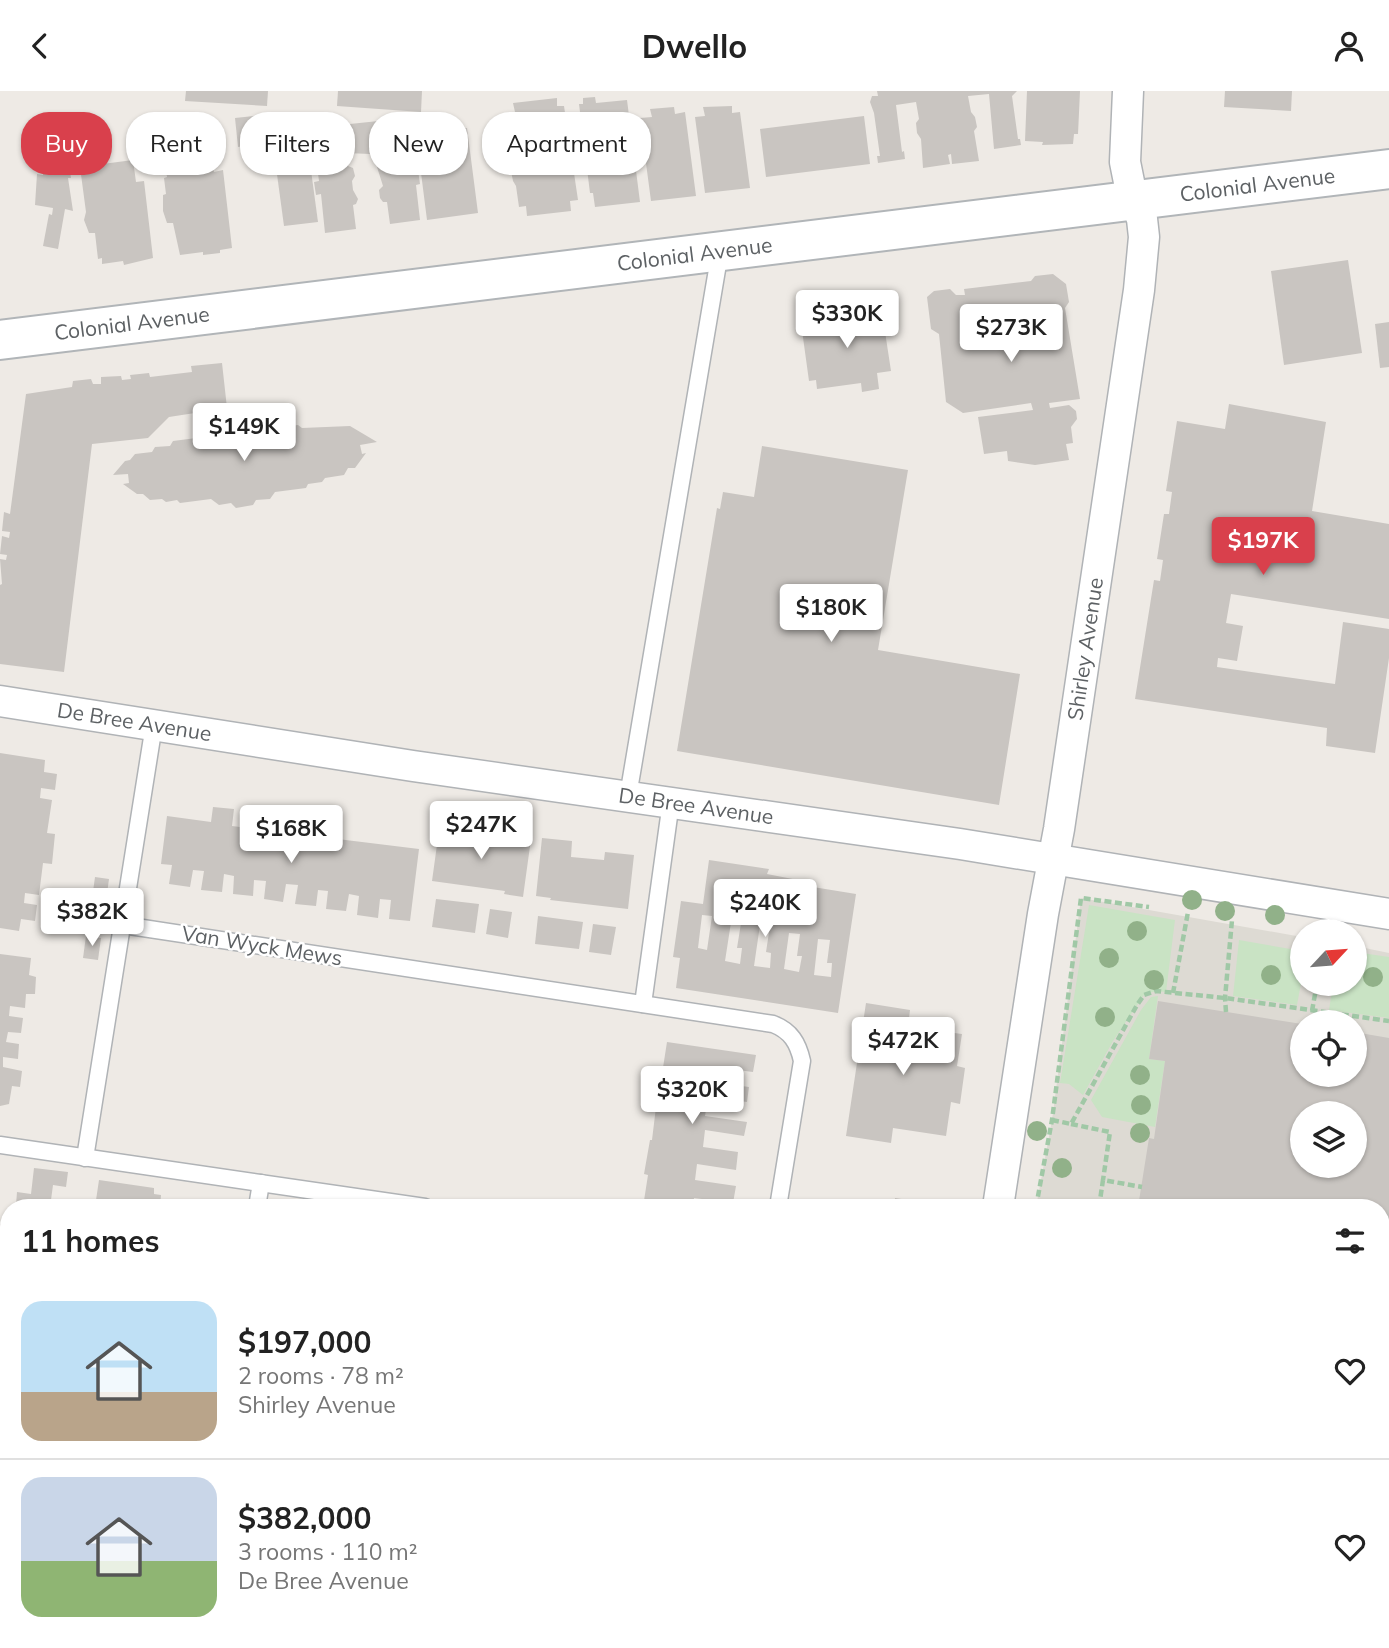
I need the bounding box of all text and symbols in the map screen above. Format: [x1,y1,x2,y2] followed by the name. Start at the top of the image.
[642,26,747,66] text: Dwello
[21,27,59,65] icon: back
[1330,27,1368,65] icon: person
[21,112,112,175] chip: Buy
[126,112,226,175] chip: Rent
[240,112,355,175] chip: Filters
[369,112,468,175] chip: New
[482,112,651,175] chip: Apartment
[1178,162,1337,207] street label: Colonial Avenue
[616,231,774,276] street label: Colonial Avenue
[798,291,896,350] pin: $330K
[812,298,882,327] text: $330K
[53,300,211,345] street label: Colonial Avenue
[962,305,1060,364] pin: $273K
[976,312,1046,341] text: $273K
[195,403,293,463] pin: $149K
[209,411,279,440] text: $149K
[1214,517,1312,577] pin: $197K
[1228,525,1298,554] text: $197K
[1061,576,1108,722] street label: Shirley Avenue
[782,585,880,644] pin: $180K
[796,592,866,621] text: $180K
[55,696,214,746] street label: De Bree Avenue
[617,781,775,829] street label: De Bree Avenue
[432,801,530,861] pin: $247K
[242,805,340,865] pin: $168K
[446,809,516,838] text: $247K
[256,813,326,842] text: $168K
[716,879,814,939] pin: $240K
[730,887,800,916] text: $240K
[43,889,141,948] pin: $382K
[57,896,127,925] text: $382K
[180,919,344,971] street label: Van Wyck Mews
[1290,919,1367,996] north arrow
[1290,919,1367,1178] map controls
[1290,1010,1367,1087] button: locate
[854,1017,952,1077] pin: $472K
[868,1025,938,1054] text: $472K
[643,1067,741,1126] pin: $320K
[657,1074,727,1103] text: $320K
[1290,1101,1367,1178] button: layers
[21,1222,160,1260] text: 11 homes
[1331,1222,1369,1260] icon: filters
[238,1323,371,1361] text: $197,000
[77,1329,161,1413] icon: home
[1331,1352,1369,1390] icon: heart
[238,1361,404,1390] text: 2 rooms · 78 m²
[238,1390,396,1419] text: Shirley Avenue
[238,1499,371,1537] text: $382,000
[77,1505,161,1589] icon: home
[1331,1528,1369,1566] icon: heart
[238,1537,418,1566] text: 3 rooms · 110 m²
[238,1566,409,1595] text: De Bree Avenue

